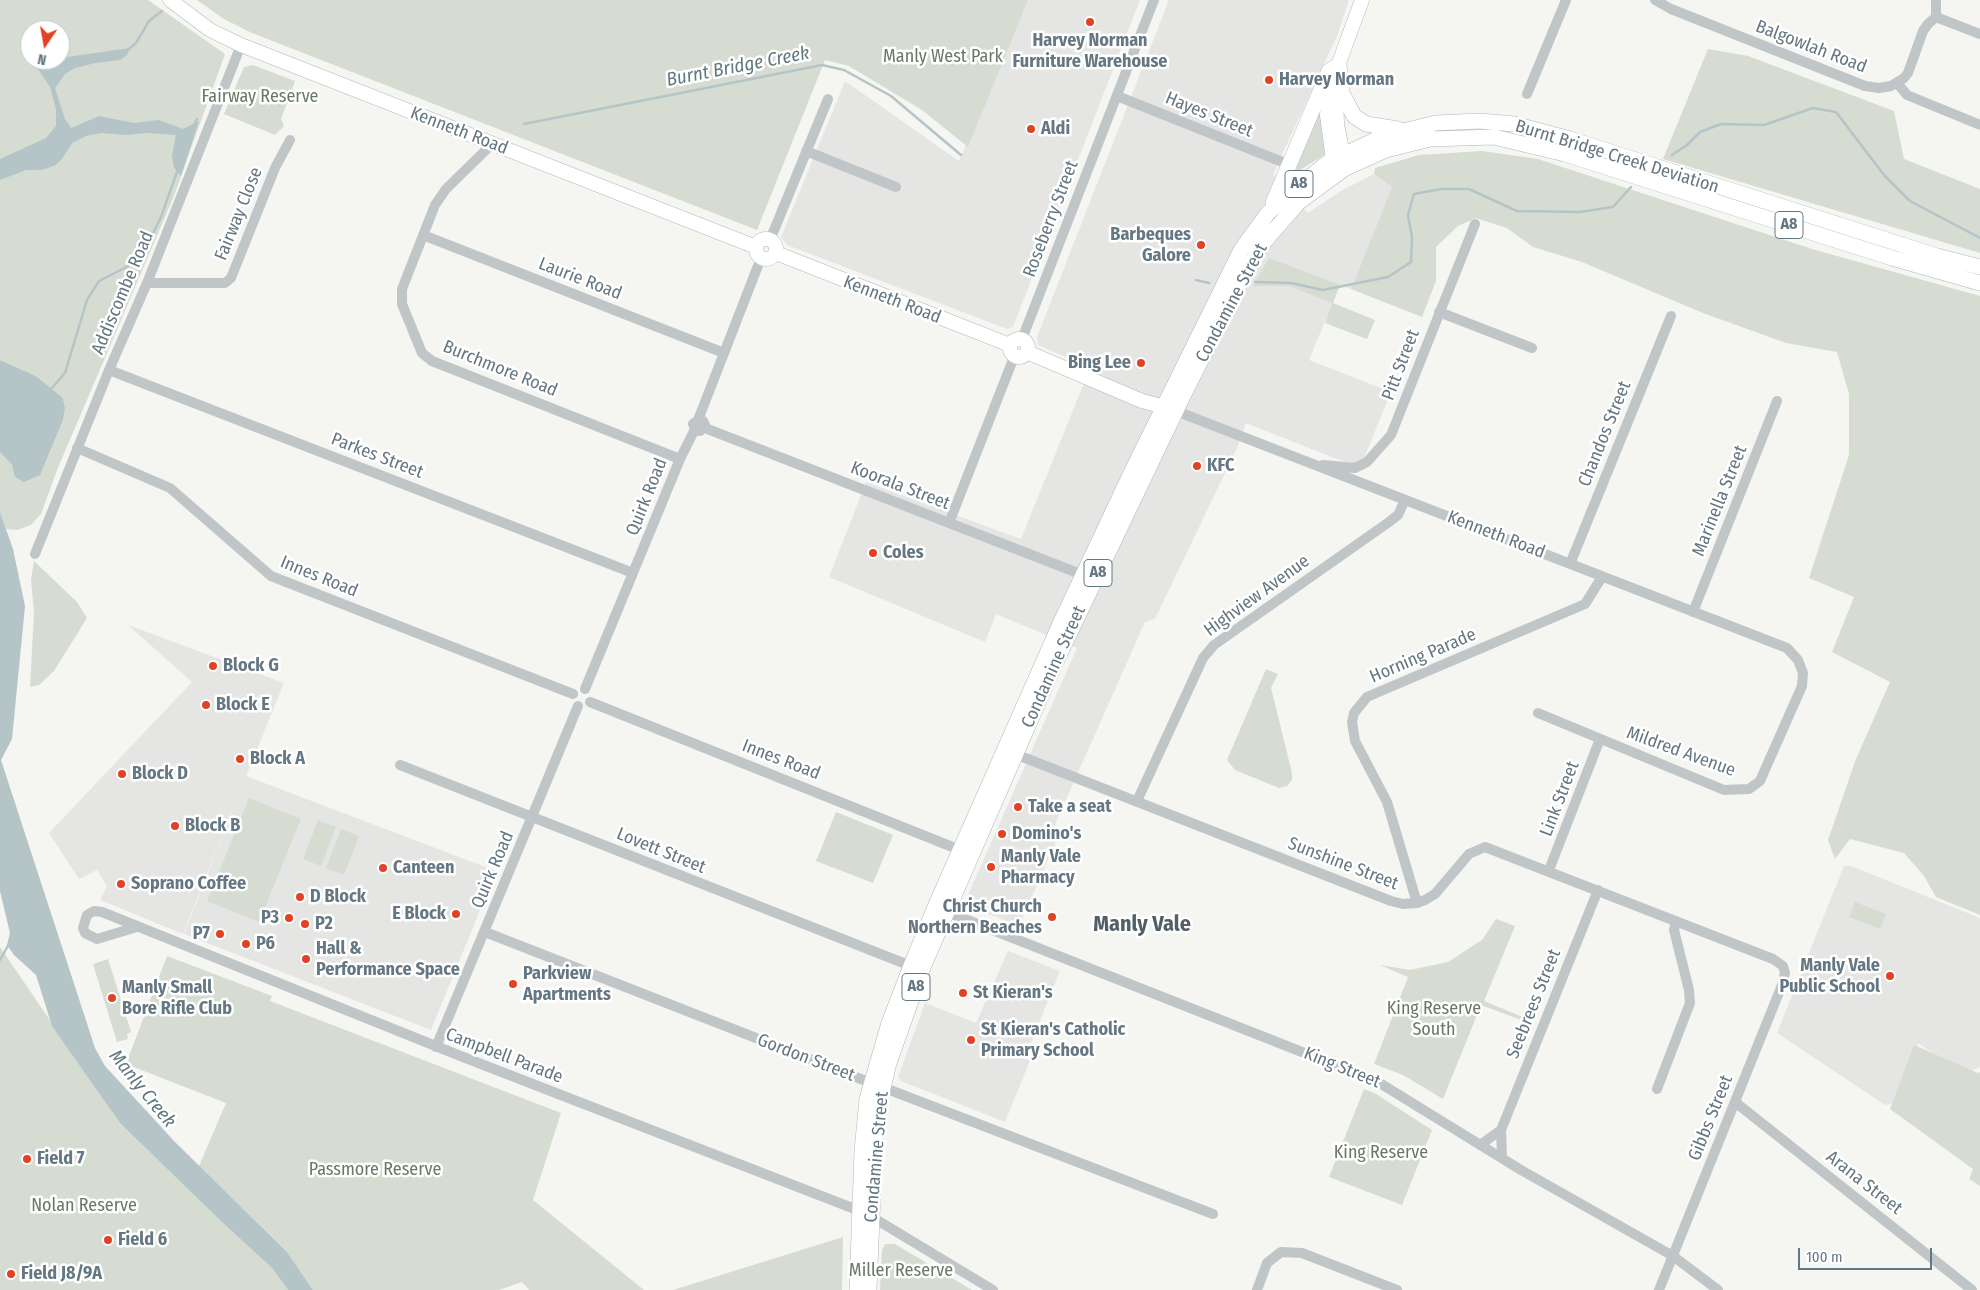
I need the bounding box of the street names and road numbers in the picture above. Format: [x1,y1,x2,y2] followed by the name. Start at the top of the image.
[1752,16,1870,78] street label: Balgowlah Road
[1162,88,1256,142] street label: Hayes Street
[407,102,511,160] street label: Kenneth Road
[1513,116,1721,198] street label: Burnt Bridge Creek Deviation
[1019,158,1083,280] street label: Roseberry Street
[211,164,267,264] street label: Fairway Close
[1285,170,1313,198] road number: A8
[1775,212,1803,238] road number: A8
[87,228,159,358] street label: Addiscombe Road
[1192,240,1272,366] street label: Condamine Street
[535,253,625,305] street label: Laurie Road
[840,271,944,329] street label: Kenneth Road
[1378,326,1424,404] street label: Pitt Street
[440,336,560,402] street label: Burchmore Road
[1574,378,1636,490] street label: Chandos Street
[328,429,426,483] street label: Parkes Street
[1688,442,1752,560] street label: Marinella Street
[622,455,672,539] street label: Quirk Road
[847,457,953,515] street label: Koorala Street
[1444,506,1548,564] street label: Kenneth Road
[1200,551,1314,641] street label: Highview Avenue
[277,552,361,602] street label: Innes Road
[1084,560,1112,586] road number: A8
[1017,603,1091,731] street label: Condamine Street
[1367,624,1479,688] street label: Horning Parade
[1624,722,1738,782] street label: Mildred Avenue
[739,735,823,785] street label: Innes Road
[1536,758,1584,840] street label: Link Street
[613,823,709,879] street label: Lovett Street
[467,828,519,912] street label: Quirk Road
[1285,833,1401,895] street label: Sunshine Street
[1502,946,1566,1062] street label: Seebrees Street
[902,974,930,1000] road number: A8
[442,1024,566,1088] street label: Campbell Parade
[754,1030,858,1086] street label: Gordon Street
[1301,1043,1383,1093] street label: King Street
[1684,1072,1738,1164] street label: Gibbs Street
[861,1091,893,1223] street label: Condamine Street
[1822,1147,1906,1219] street label: Arana Street

